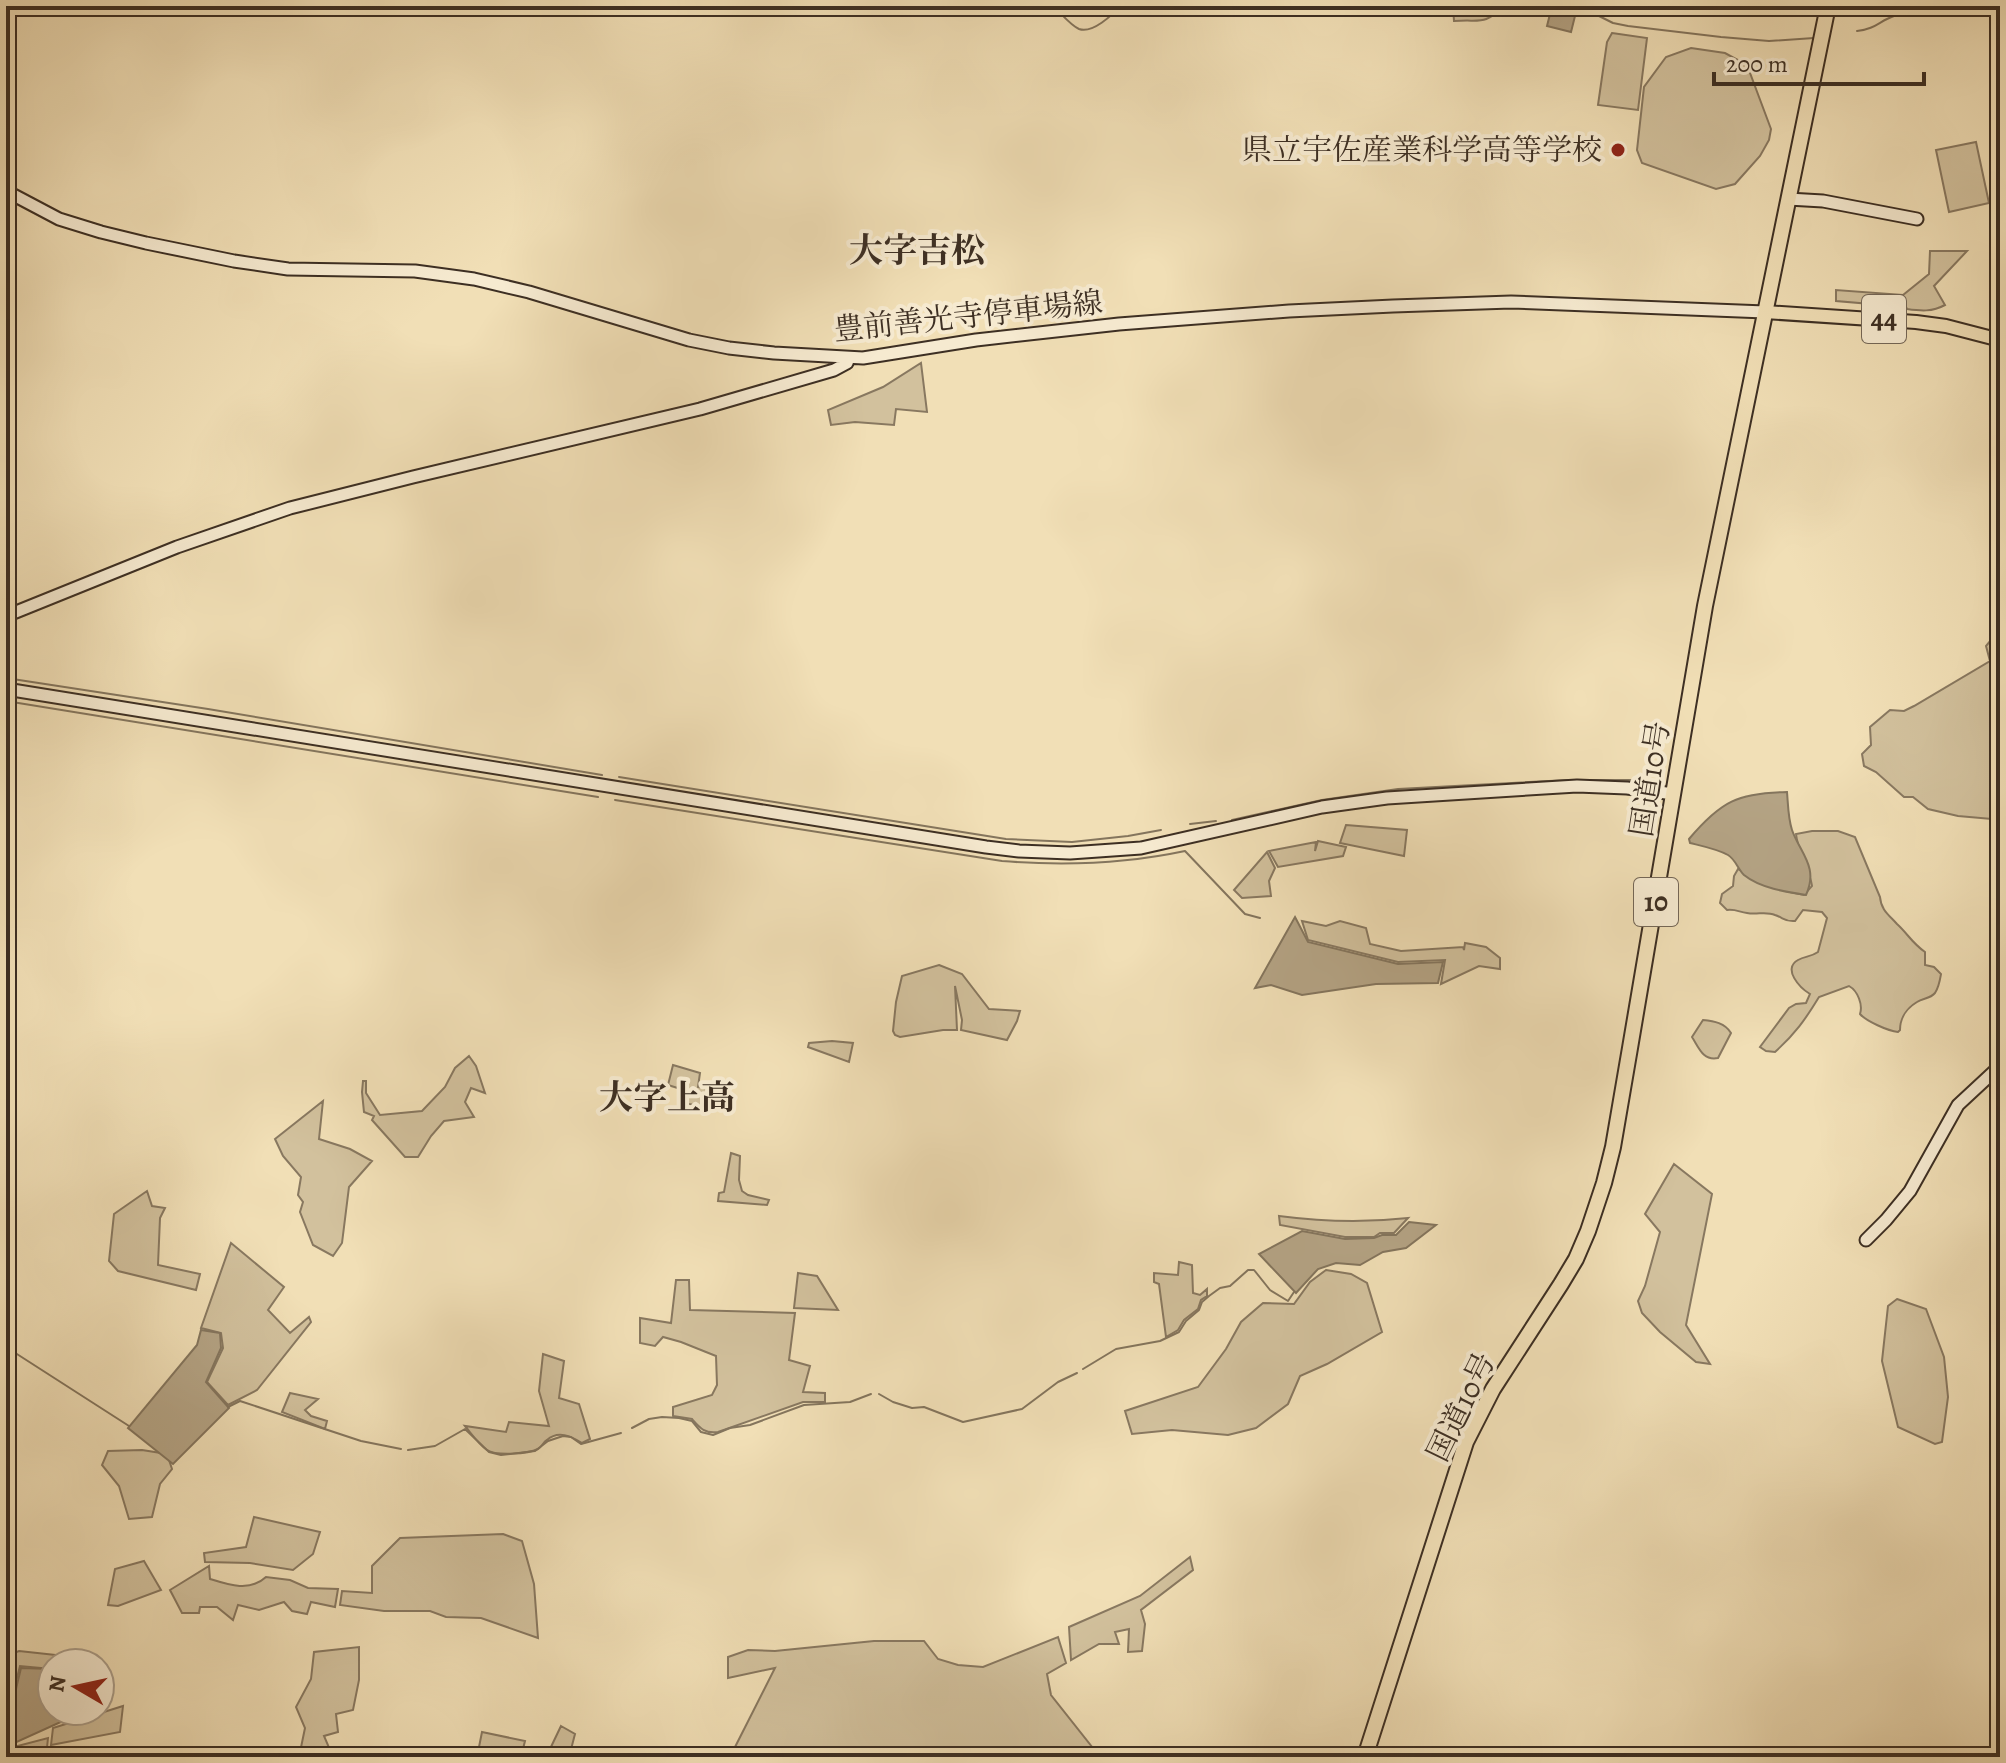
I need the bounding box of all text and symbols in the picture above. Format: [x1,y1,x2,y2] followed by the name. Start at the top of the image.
[1714,36,1924,86] scale bar
[1726,48,1788,80] text: 200 m
[1242,130,1602,170] place label: 県立宇佐産業科学高等学校
[1609,141,1627,159] marker: 県立宇佐産業科学高等学校
[849,227,985,274] district label: 大字吉松
[832,282,1104,350] street label: 豊前善光寺停車場線
[1862,295,1906,343] road number: 44
[1621,718,1679,840] street label: 国道10号
[1634,878,1678,926] road number: 10
[599,1074,735,1121] district label: 大字上高
[1418,1346,1504,1468] street label: 国道10号
[36,1647,116,1727] north arrow
[41,1674,73,1694] text: N

